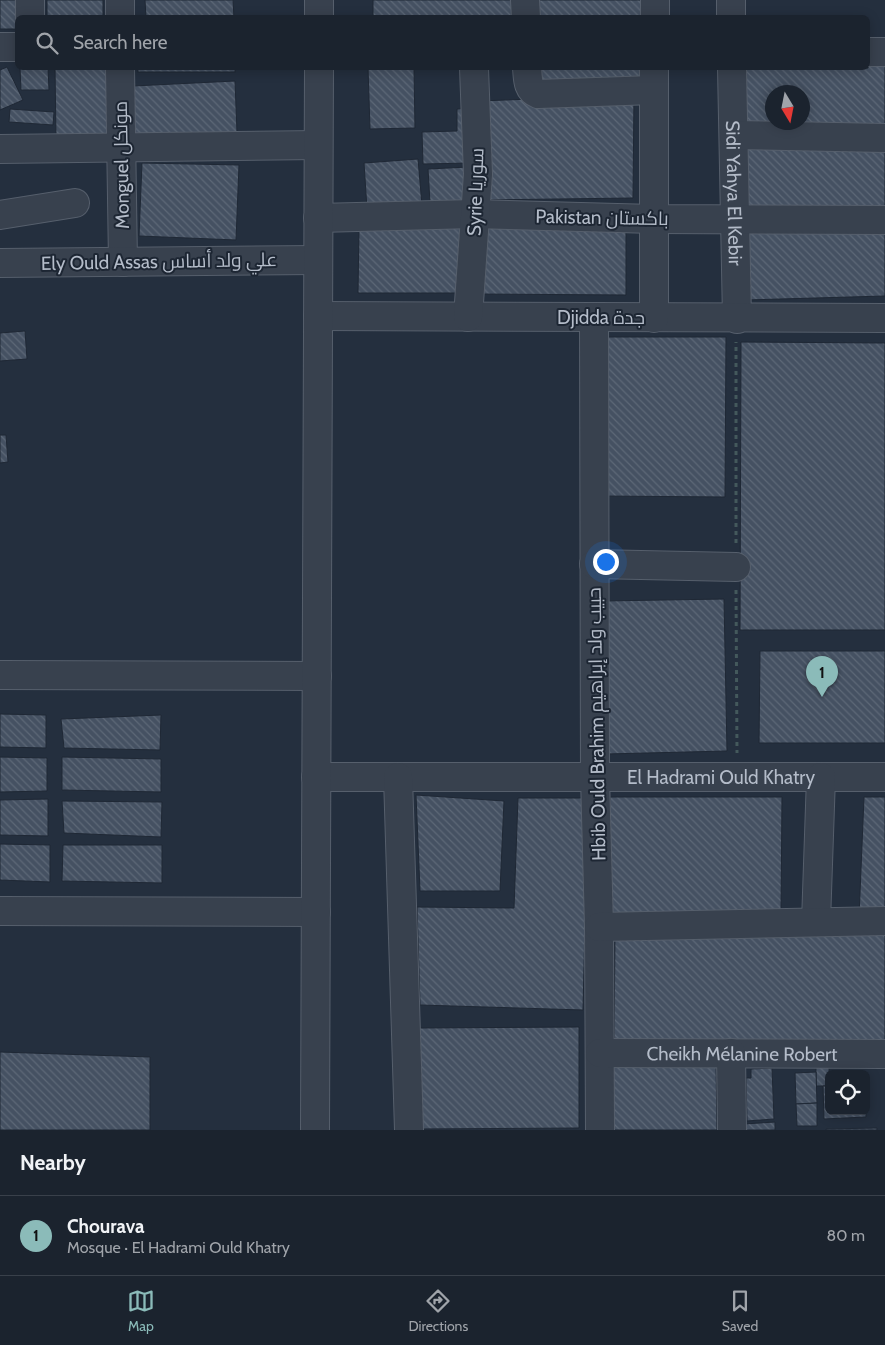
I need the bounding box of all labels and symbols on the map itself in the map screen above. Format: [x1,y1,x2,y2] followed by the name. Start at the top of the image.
[765,85,810,130] north arrow
[109,101,134,229] street label: Monguel مونكل
[721,120,747,266] street label: Sidi Yahya El Kebir
[462,147,489,237] street label: Syrie سوريا
[535,205,669,230] street label: Pakistan باكستان
[41,248,277,278] street label: Ely Ould Assas علي ولد أساس
[557,306,645,329] street label: Djidda جدة
[593,549,619,575] your location
[583,587,612,861] street label: Hbib Ould Brahim حبيب ولد إبراهيم
[806,656,838,697] pin: 1
[627,766,815,789] street label: El Hadrami Ould Khatry
[646,1042,838,1066] street label: Cheikh Mélanine Robert

